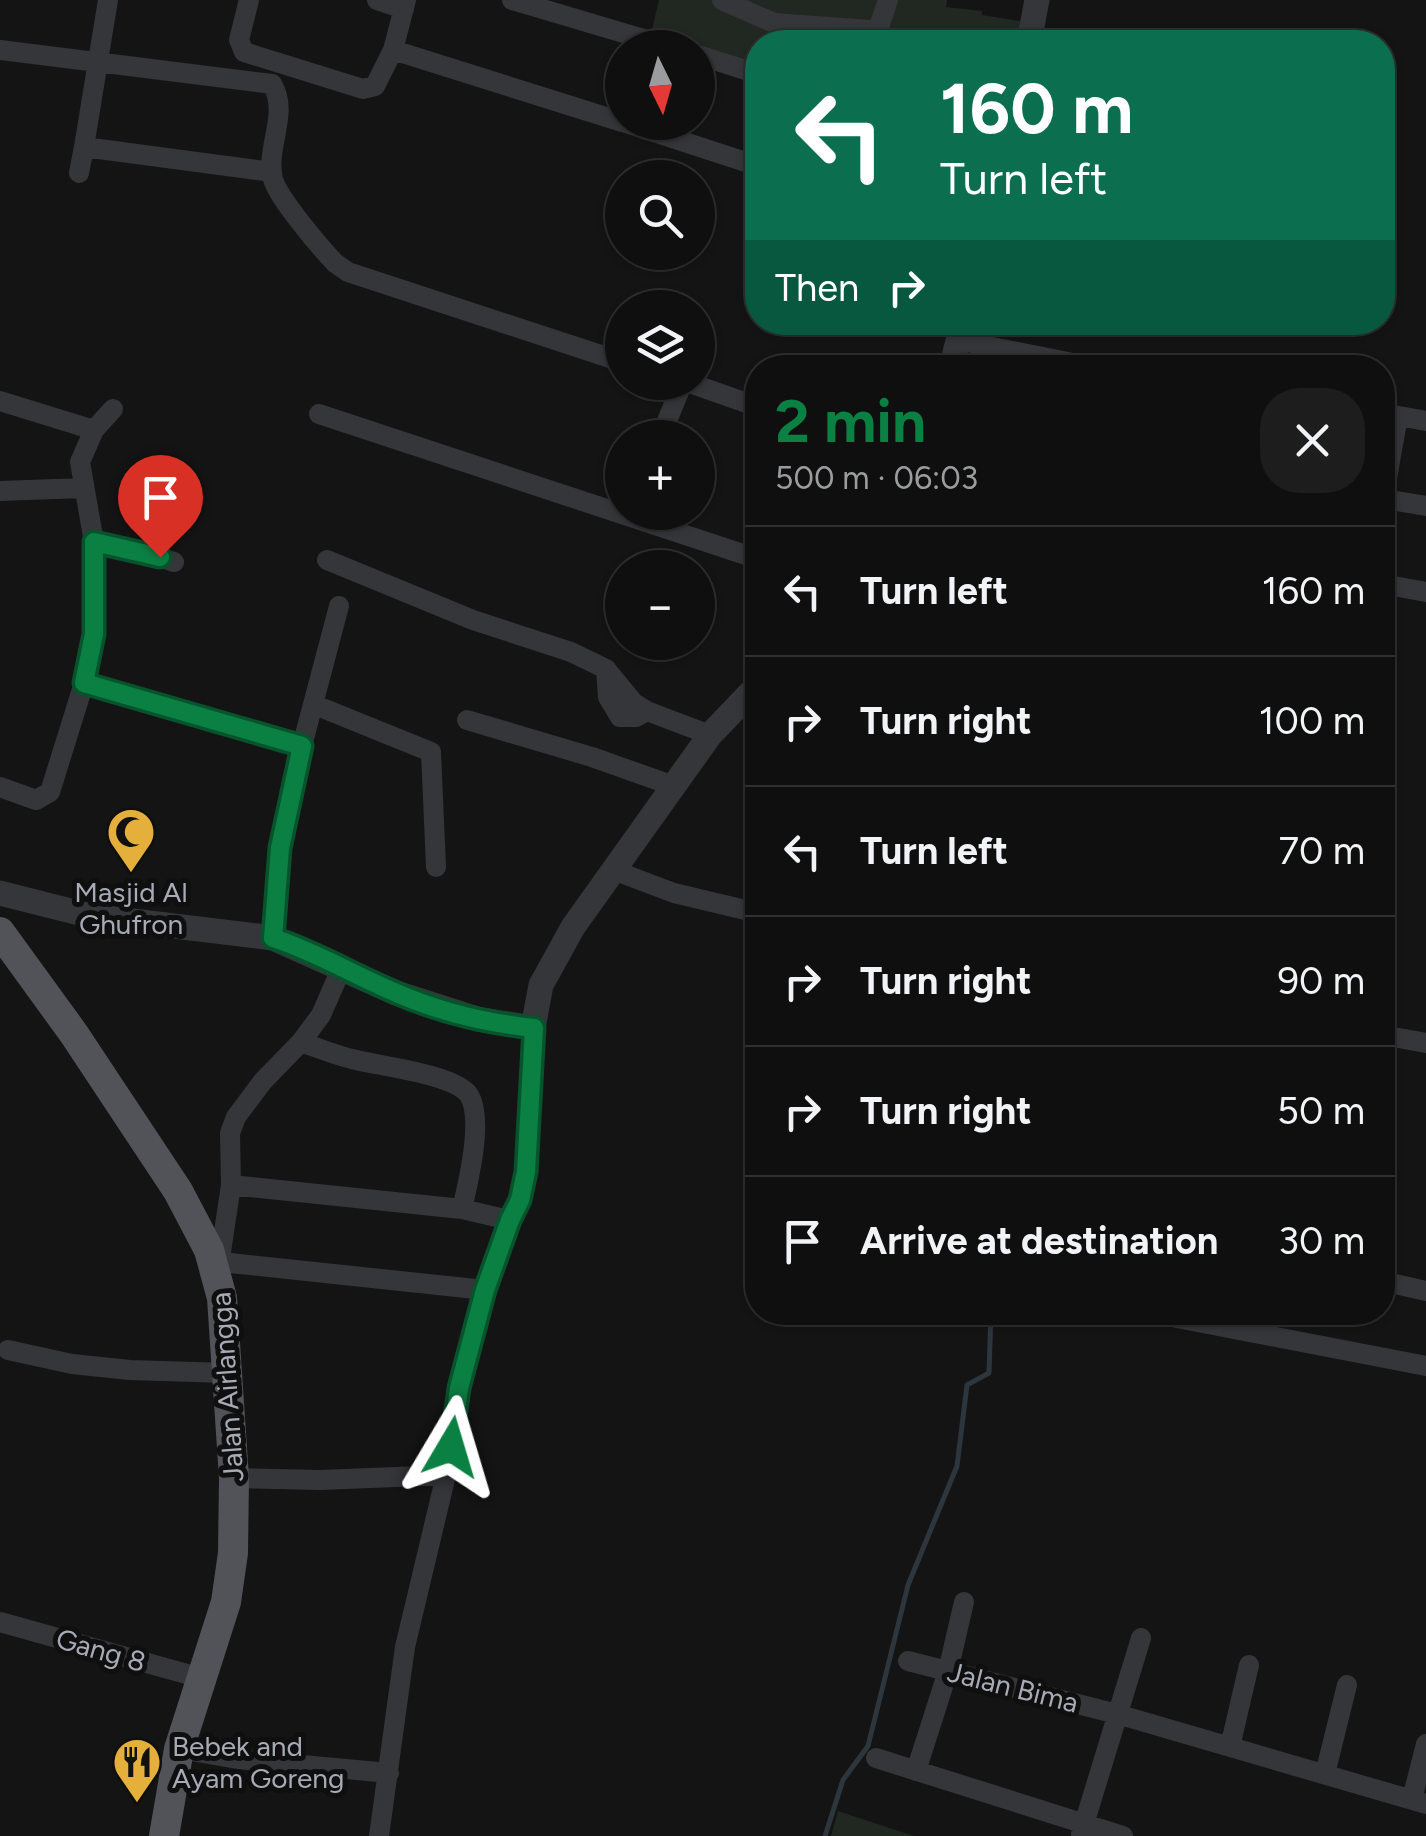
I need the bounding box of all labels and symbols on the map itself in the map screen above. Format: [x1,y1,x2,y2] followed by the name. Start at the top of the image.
[605,30,715,140] north arrow
[118,455,203,558] pin
[105,806,157,874] mosque icon: Masjid Al Ghufron
[74,875,188,941] place label: Masjid Al Ghufron
[203,1291,251,1483] street label: Jalan Airlangga
[399,1395,503,1499] position arrow
[52,1621,150,1679] street label: Gang 8
[944,1654,1082,1720] street label: Jalan Bima
[172,1729,344,1795] place label: Bebek and Ayam Goreng
[111,1736,163,1804] restaurant icon: Bebek and Ayam Goreng

